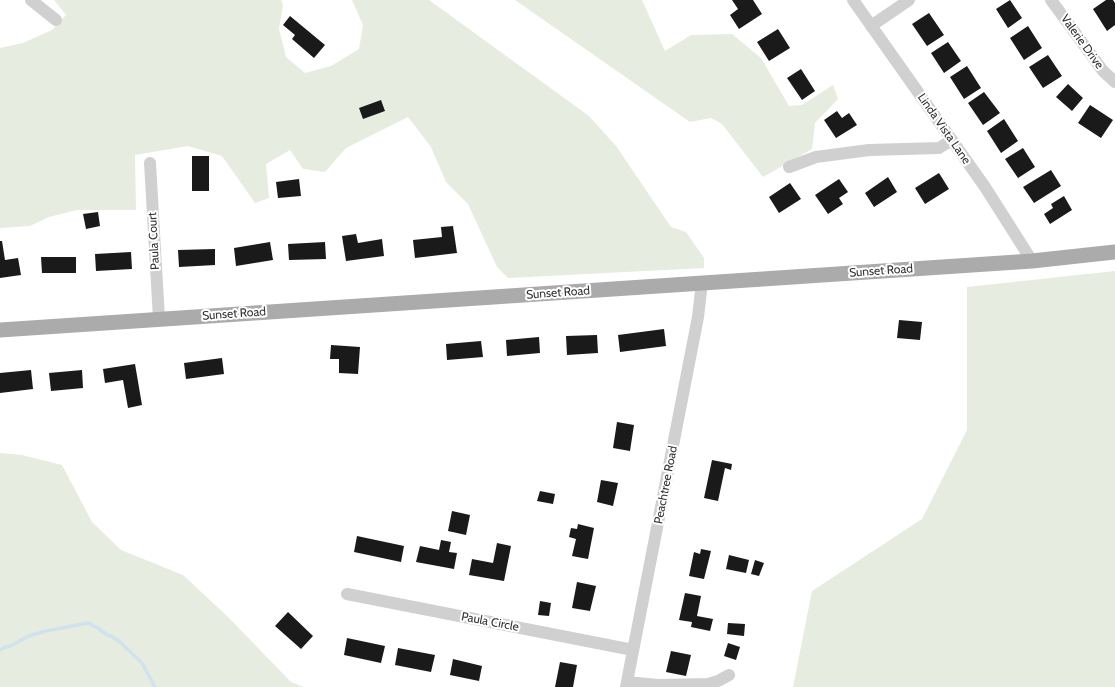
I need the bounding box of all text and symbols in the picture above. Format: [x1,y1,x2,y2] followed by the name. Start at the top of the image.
[1057,12,1107,72] street label: Valerie Drive
[914,91,974,167] street label: Linda Vista Lane
[145,212,163,270] street label: Paula Court
[849,262,913,280] street label: Sunset Road
[526,284,590,302] street label: Sunset Road
[202,305,266,323] street label: Sunset Road
[651,445,681,525] street label: Peachtree Road
[460,609,520,635] street label: Paula Circle

